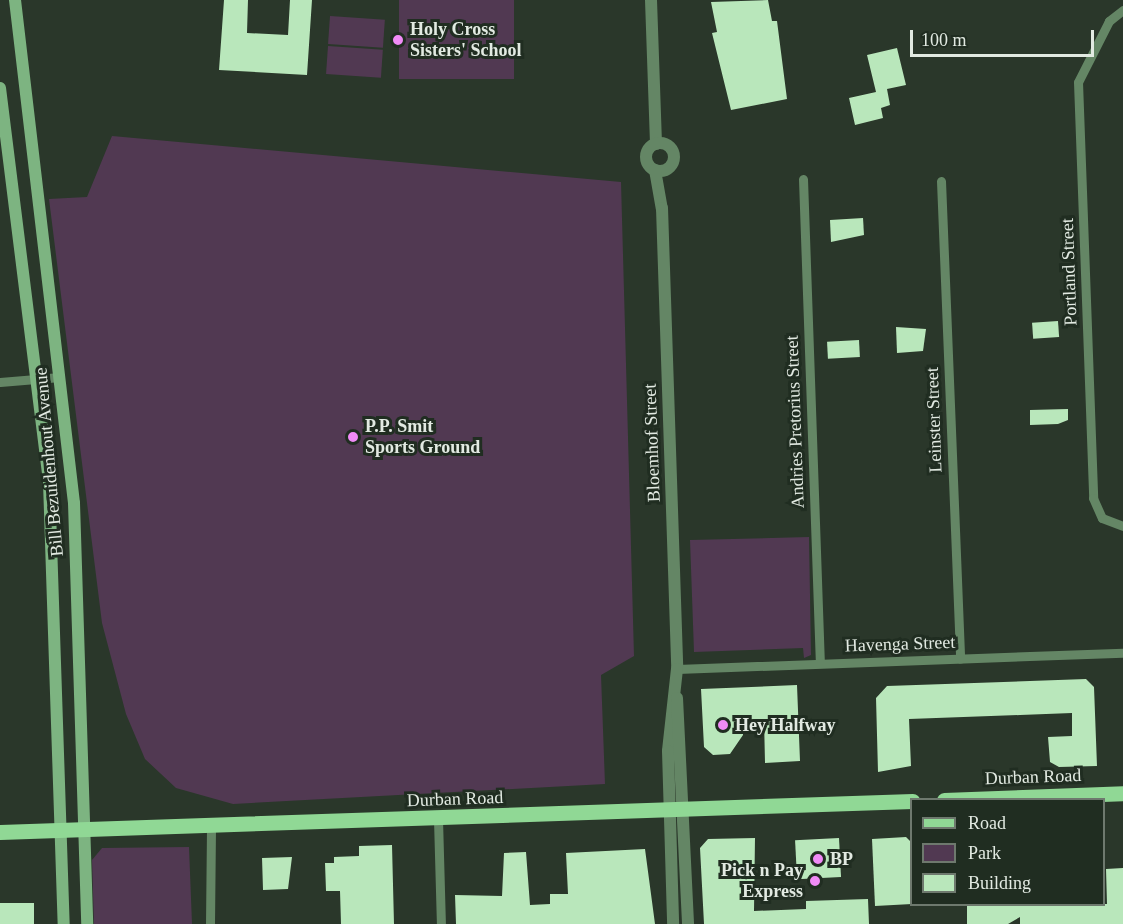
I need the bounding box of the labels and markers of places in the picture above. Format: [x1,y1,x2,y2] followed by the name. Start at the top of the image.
[410,19,522,62] place label: Holy Cross Sisters' School
[391,33,405,47] marker: Holy Cross Sisters' School
[365,416,480,458] place label: P.P. Smit Sports Ground
[346,430,360,444] marker: P.P. Smit Sports Ground
[735,714,835,736] place label: Hey Halfway
[716,718,730,732] marker: Hey Halfway
[830,848,853,870] place label: BP
[811,852,825,866] marker: BP
[721,860,803,902] place label: Pick n Pay Express
[808,874,822,888] marker: Pick n Pay Express

